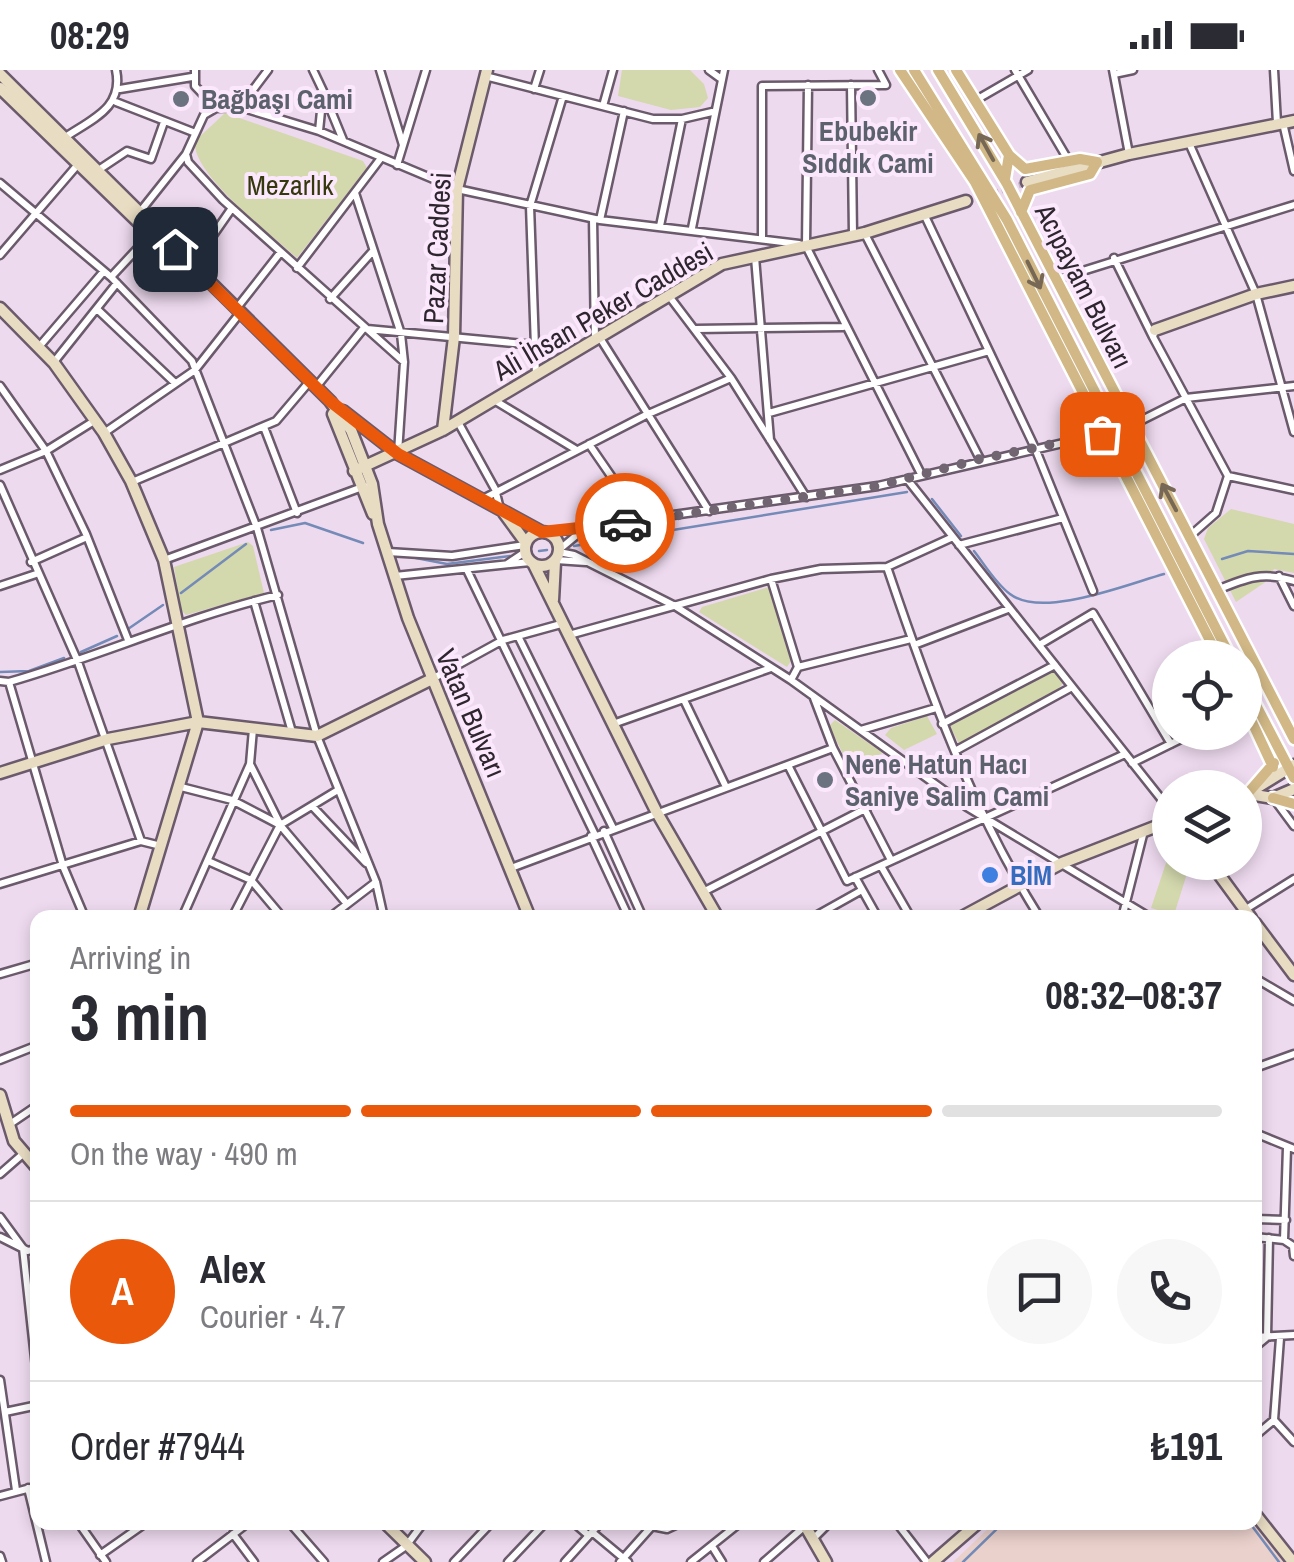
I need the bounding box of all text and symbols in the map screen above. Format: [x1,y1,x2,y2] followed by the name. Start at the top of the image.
[50,10,130,61] text: 08:29
[201,80,353,118] place label: Bağbaşı Cami
[857,87,879,109] marker: Ebubekir Sıddık Cami
[170,88,192,110] marker: Bağbaşı Cami
[802,112,934,182] place label: Ebubekir Sıddık Cami
[976,132,996,162] one-way arrow
[247,166,334,204] park label: Mezarlık
[414,171,460,325] street label: Pazar Caddesi
[1026,196,1142,375] street label: Acıpayam Bulvarı
[133,207,218,292] pin
[148,222,203,277] icon: home
[485,233,720,390] street label: Ali İhsan Peker Caddesi
[1025,259,1044,289] one-way arrow
[1060,392,1145,477] pin
[1075,407,1130,462] icon: bag
[575,473,675,573] courier
[1159,482,1178,512] one-way arrow
[598,496,653,551] icon: car
[1152,640,1262,880] map controls
[1152,640,1262,750] button: locate
[427,643,515,783] street label: Vatan Bulvarı
[845,745,1049,815] place label: Nene Hatun Hacı Saniye Salim Cami
[814,769,836,791] marker: Nene Hatun Hacı Saniye Salim Cami
[1152,770,1262,880] button: layers
[1010,856,1052,894] place label: BİM
[979,864,1001,886] marker: BİM
[70,936,191,979] text: Arriving in
[1045,970,1222,1021] text: 08:32–08:37
[70,973,209,1060] text: 3 min
[70,1132,298,1175] text: On the way · 490 m
[987,1239,1092,1344] button: chat
[1117,1239,1222,1344] button: phone
[200,1244,266,1295] text: Alex
[111,1266,134,1317] text: A
[200,1295,346,1338] text: Courier · 4.7
[70,1421,245,1472] text: Order #7944
[1151,1421,1222,1472] text: ₺191

